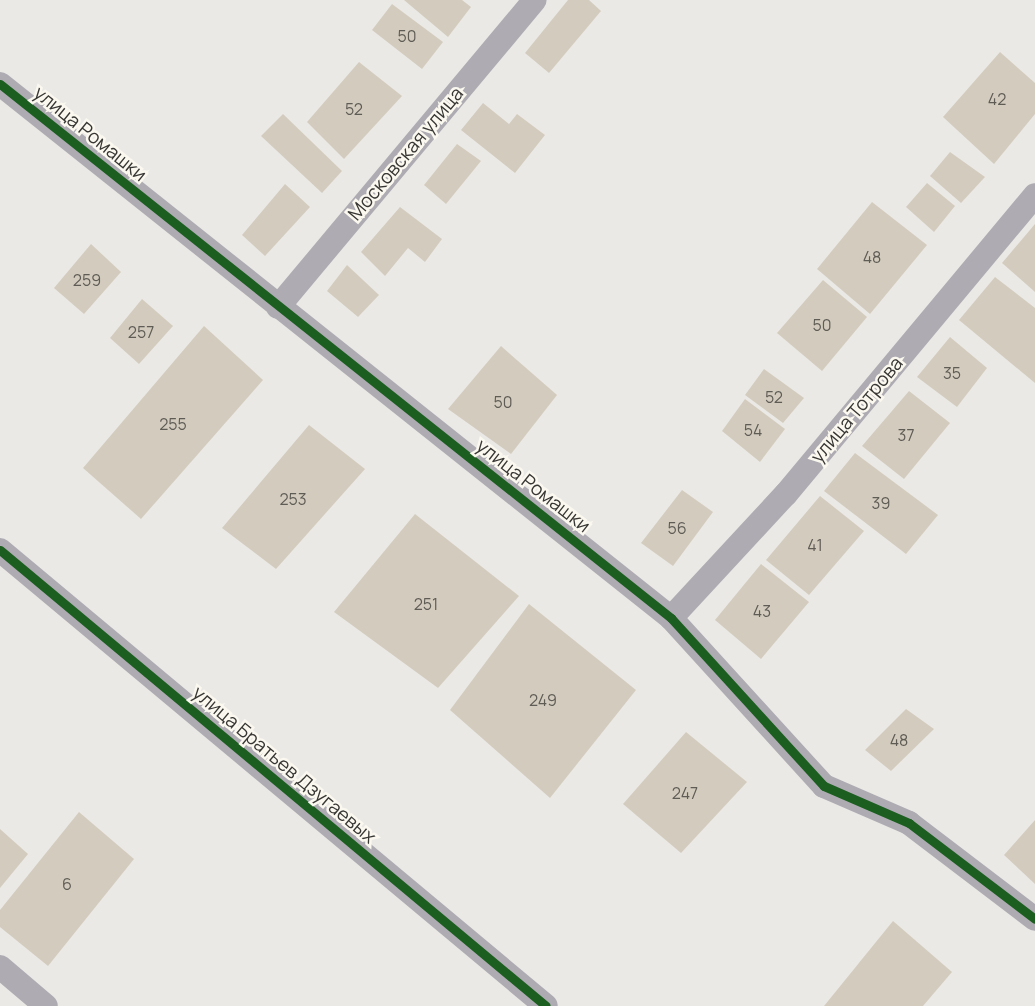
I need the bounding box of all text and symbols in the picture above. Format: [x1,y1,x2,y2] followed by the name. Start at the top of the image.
[398,26,416,46] house number: 50
[29,82,151,186] street label: улица Ромашки
[344,83,468,225] street label: Московская улица
[988,89,1006,109] house number: 42
[345,99,363,119] house number: 52
[863,247,881,267] house number: 48
[73,270,101,290] house number: 259
[813,315,831,335] house number: 50
[128,322,154,342] house number: 257
[806,352,908,468] street label: улица Тотрова
[943,363,961,383] house number: 35
[765,387,783,407] house number: 52
[494,392,512,412] house number: 50
[159,414,187,434] house number: 255
[744,420,762,440] house number: 54
[898,425,914,445] house number: 37
[471,434,595,538] street label: улица Ромашки
[279,489,307,509] house number: 253
[872,493,890,513] house number: 39
[667,518,687,538] house number: 56
[807,535,823,555] house number: 41
[414,594,438,614] house number: 251
[753,601,771,621] house number: 43
[188,682,380,848] street label: улица Братьев Дзугаевых
[529,690,557,710] house number: 249
[890,730,908,750] house number: 48
[672,783,698,803] house number: 247
[62,874,72,894] house number: 6

